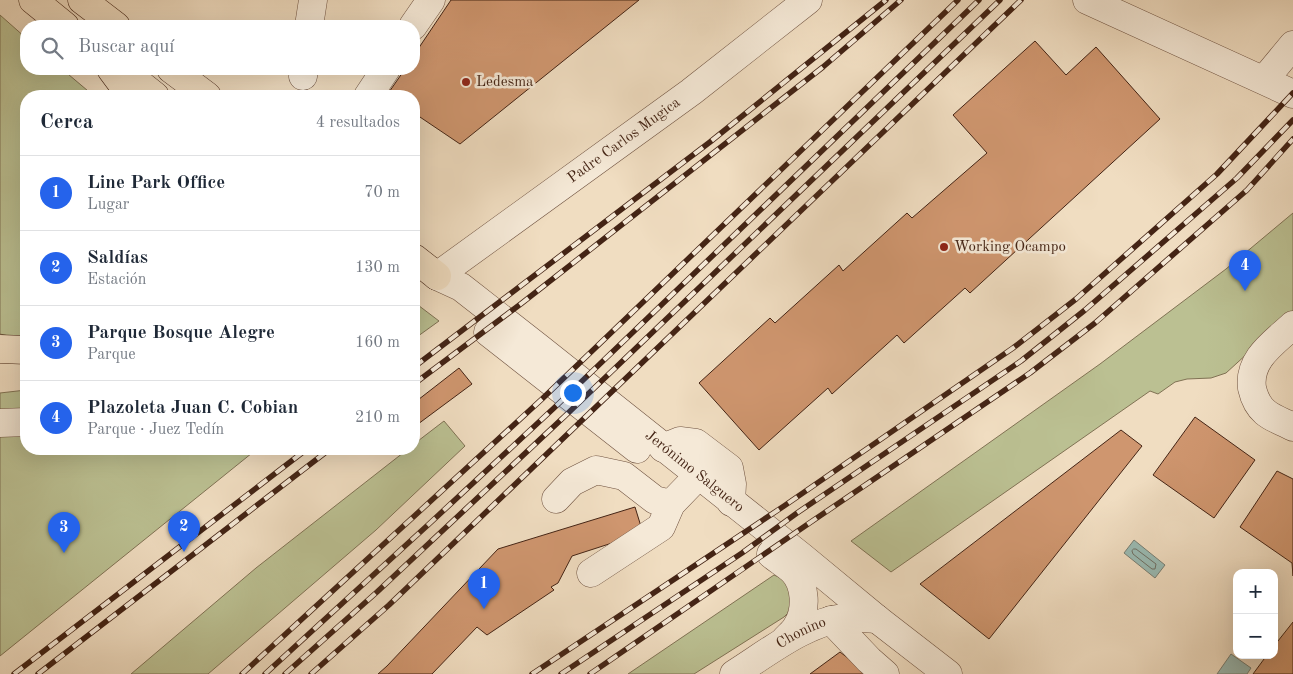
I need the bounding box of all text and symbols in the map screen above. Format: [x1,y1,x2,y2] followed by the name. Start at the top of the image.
[20,20,420,75] search box
[38,34,66,62] icon: search
[78,38,174,57] text: Buscar aquí
[476,75,534,90] place label: Ledesma
[460,76,472,88] marker: Ledesma
[565,95,683,186] street label: Padre Carlos Mugica
[40,112,93,133] text: Cerca
[316,115,400,131] text: 4 resultados
[87,174,225,193] text: Line Park Office
[51,185,61,201] text: 1
[364,185,400,201] text: 70 m
[87,197,129,213] text: Lugar
[954,240,1066,255] place label: Working Ocampo
[938,241,950,253] marker: Working Ocampo
[87,249,148,268] text: Saldías
[1229,250,1261,291] pin: 4
[51,260,61,276] text: 2
[355,260,400,276] text: 130 m
[87,272,146,288] text: Estación
[87,324,275,343] text: Parque Bosque Alegre
[51,335,61,351] text: 3
[355,335,400,351] text: 160 m
[87,347,136,363] text: Parque
[560,380,586,406] your location
[87,399,298,418] text: Plazoleta Juan C. Cobian
[51,410,61,426] text: 4
[355,410,400,426] text: 210 m
[87,422,224,438] text: Parque · Juez Tedín
[642,428,747,515] street label: Jerónimo Salguero
[168,511,200,552] pin: 2
[48,512,80,553] pin: 3
[468,568,500,609] pin: 1
[1233,569,1278,659] map controls
[1233,569,1278,614] button: +
[1233,614,1278,659] button: −
[774,615,828,652] street label: Chonino

